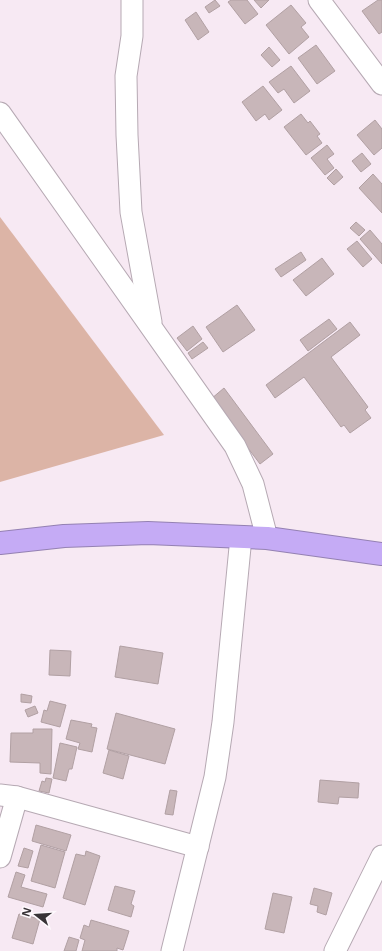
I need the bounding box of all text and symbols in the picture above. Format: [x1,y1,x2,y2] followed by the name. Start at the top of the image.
[16,895,56,935] north arrow
[17,905,34,918] text: N

